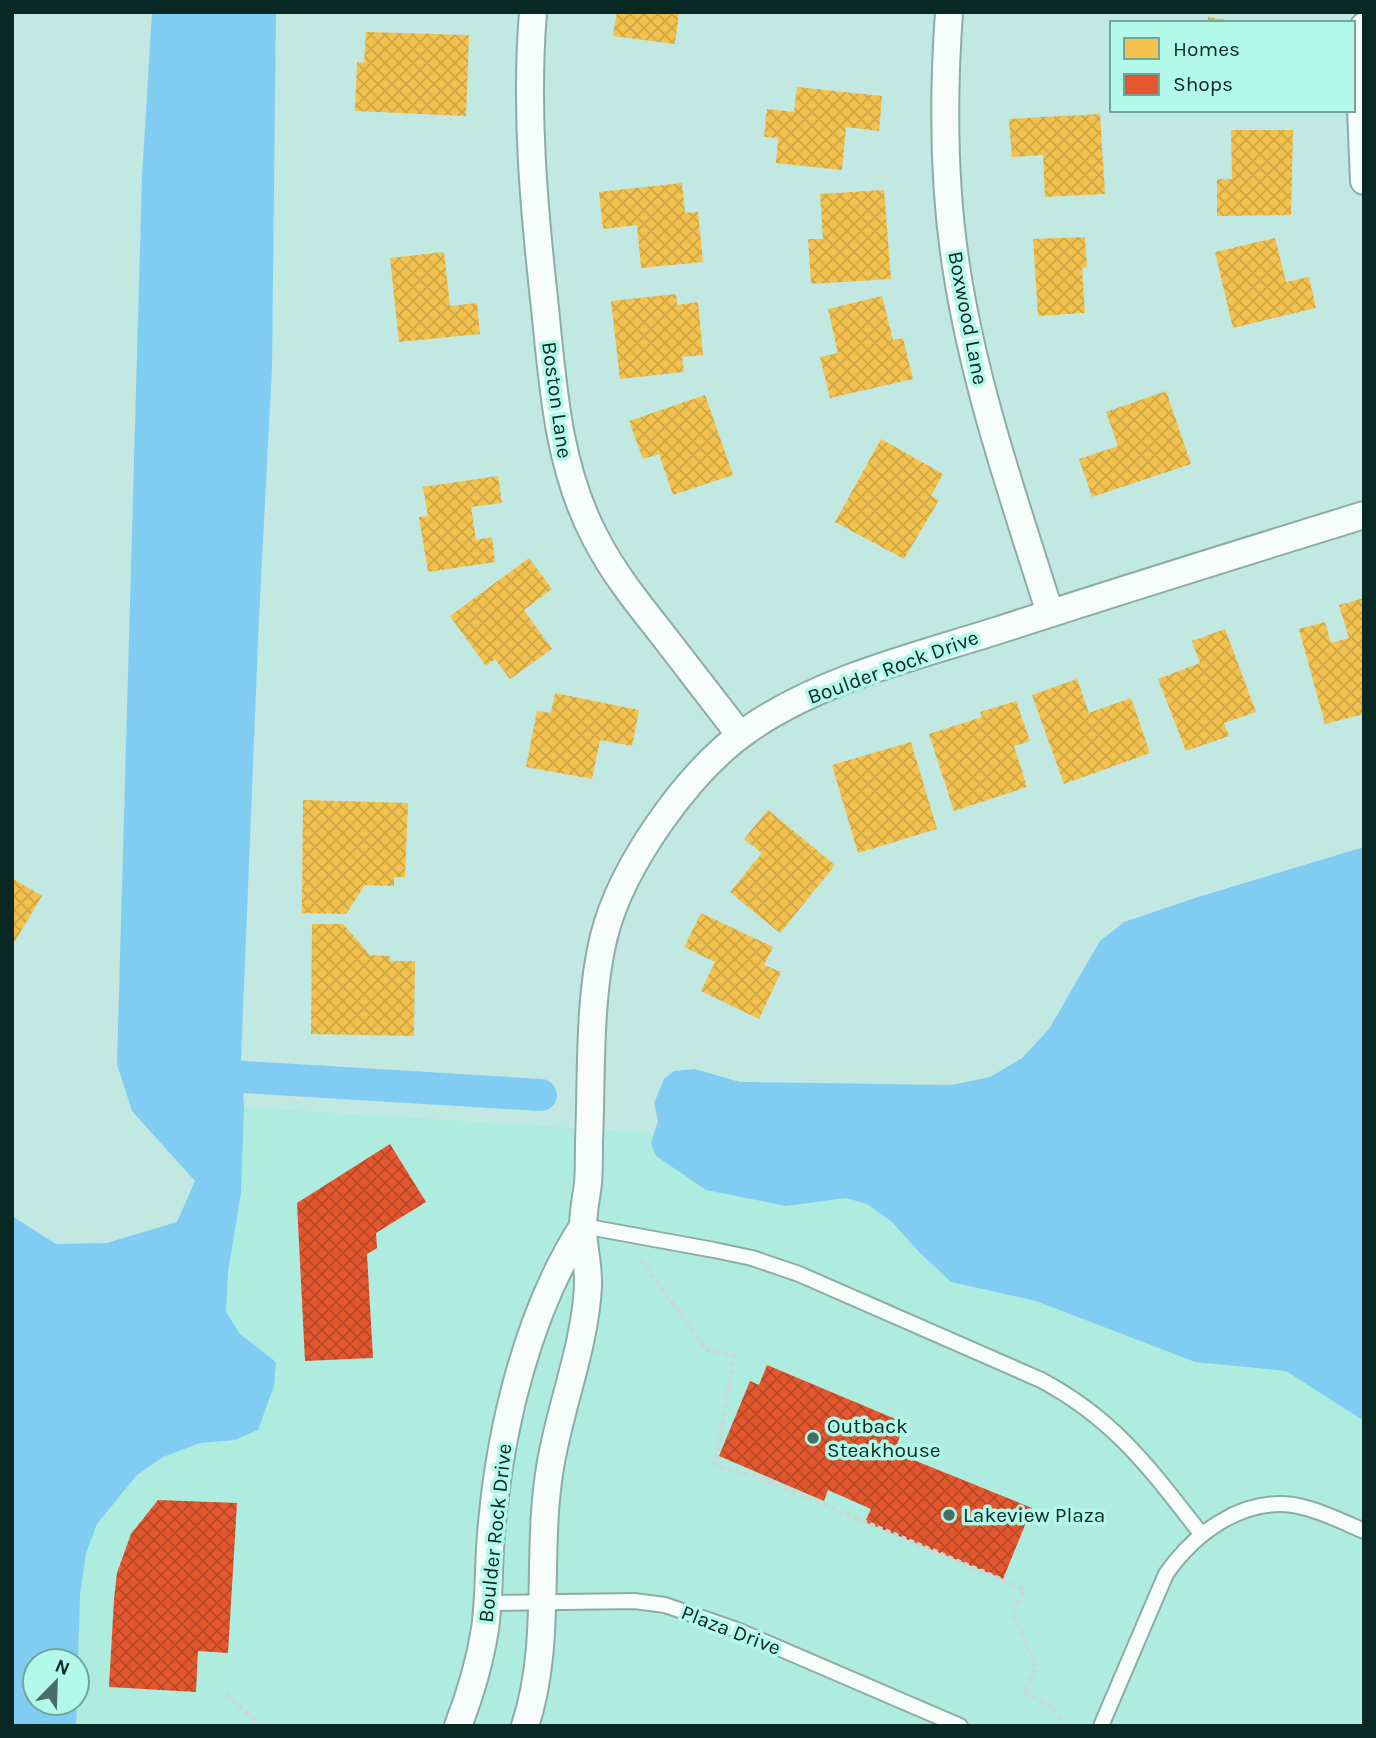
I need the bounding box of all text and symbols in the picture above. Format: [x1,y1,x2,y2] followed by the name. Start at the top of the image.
[1110,21,1355,112] legend
[1173,37,1240,61] text: Homes
[1173,72,1233,96] text: Shops
[943,249,993,387] street label: Boxwood Lane
[537,340,577,460] street label: Boston Lane
[804,625,982,709] street label: Boulder Rock Drive
[827,1414,940,1462] place label: Outback Steakhouse
[805,1430,821,1446] marker: Outback Steakhouse
[474,1442,516,1624] street label: Boulder Rock Drive
[963,1503,1105,1527] place label: Lakeview Plaza
[941,1507,957,1523] marker: Lakeview Plaza
[678,1600,784,1660] street label: Plaza Drive
[21,1647,91,1717] north arrow
[52,1654,73,1680] text: N

